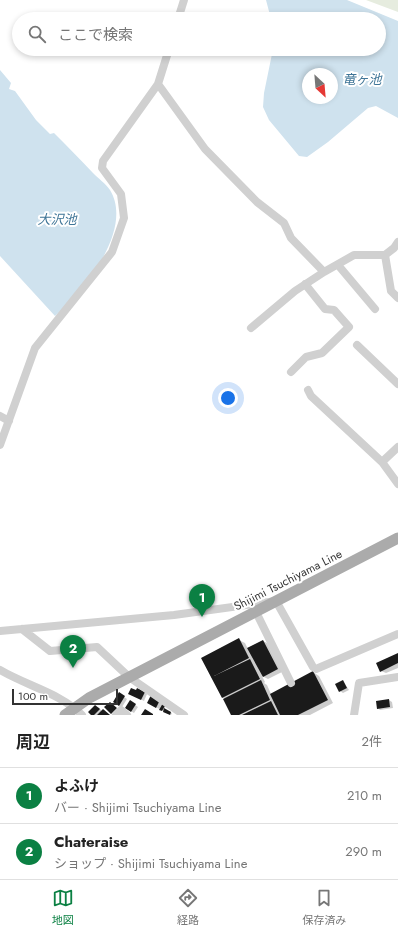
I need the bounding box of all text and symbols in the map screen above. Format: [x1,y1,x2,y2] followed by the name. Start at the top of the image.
[12,12,386,56] search box
[26,23,48,45] icon: search
[58,24,133,46] text: ここで検索
[302,68,338,104] north arrow
[342,70,383,89] water label: 竜ヶ池
[37,210,78,229] water label: 大沢池
[218,388,238,408] your location
[231,545,345,615] street label: Shijimi Tsuchiyama Line
[189,584,215,617] pin: 1
[60,635,86,668] pin: 2
[12,687,118,706] scale bar
[18,688,48,704] text: 100 m
[16,730,50,754] text: 周辺
[362,732,382,751] text: 2件
[54,775,99,797] text: よふけ
[26,786,32,805] text: 1
[347,786,382,805] text: 210 m
[54,798,221,817] text: バー · Shijimi Tsuchiyama Line
[54,831,128,853] text: Chateraise
[25,842,33,861] text: 2
[345,842,382,861] text: 290 m
[54,854,247,873] text: ショップ · Shijimi Tsuchiyama Line
[52,887,74,928] tab: 地図
[177,887,199,928] tab: 経路
[302,887,346,928] tab: 保存済み

